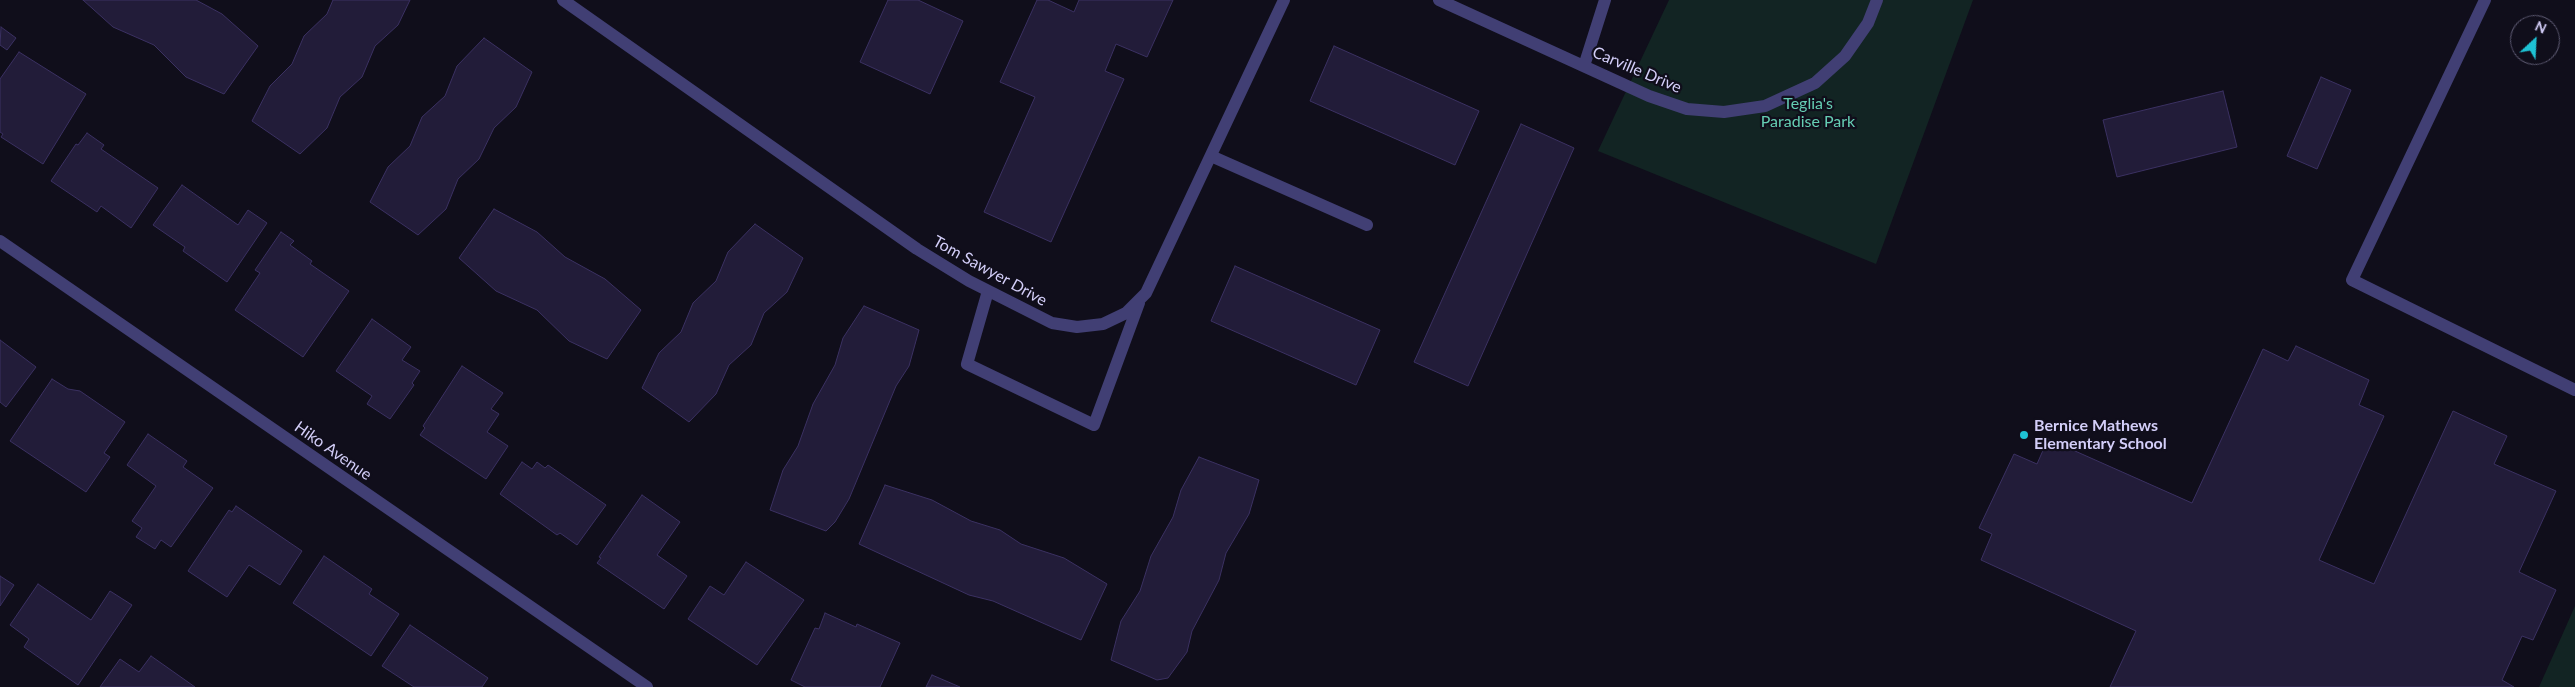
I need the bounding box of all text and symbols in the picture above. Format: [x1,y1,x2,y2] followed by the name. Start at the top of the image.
[2510,15,2560,65] north arrow
[2533,17,2550,37] text: N
[1590,43,1684,97] street label: Carville Drive
[1761,94,1855,132] park label: Teglia's Paradise Park
[930,232,1050,310] street label: Tom Sawyer Drive
[2034,416,2167,454] place label: Bernice Mathews Elementary School
[291,417,375,485] street label: Hiko Avenue
[2018,429,2030,441] marker: Bernice Mathews Elementary School

